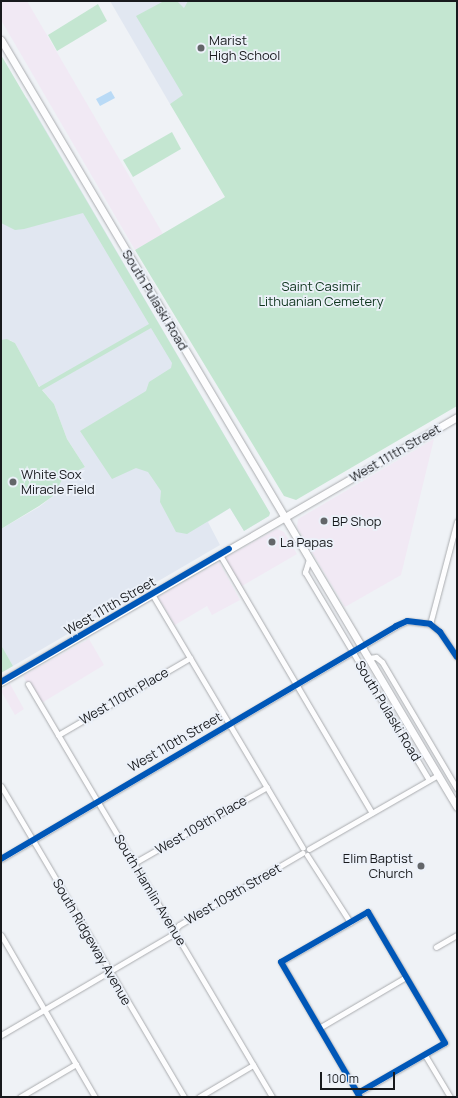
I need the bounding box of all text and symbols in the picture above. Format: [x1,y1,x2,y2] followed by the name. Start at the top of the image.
[209,33,280,64] place label: Marist High School
[196,43,206,53] marker: Marist High School
[119,247,191,353] street label: South Pulaski Road
[258,279,384,310] park label: Saint Casimir Lithuanian Cemetery
[347,421,443,485] street label: West 111th Street
[21,467,95,498] place label: White Sox Miracle Field
[8,477,18,487] marker: White Sox Miracle Field
[332,513,382,529] place label: BP Shop
[319,516,329,526] marker: BP Shop
[280,534,333,550] place label: La Papas
[267,537,277,547] marker: La Papas
[62,574,158,638] street label: West 111th Street
[352,658,424,764] street label: South Pulaski Road
[77,664,171,728] street label: West 110th Place
[125,709,225,775] street label: West 110th Street
[153,793,249,857] street label: West 109th Place
[111,832,189,948] street label: South Hamlin Avenue
[343,851,413,882] place label: Elim Baptist Church
[182,860,284,928] street label: West 109th Street
[416,861,426,871] marker: Elim Baptist Church
[49,876,135,1008] street label: South Ridgeway Avenue
[322,1064,397,1090] scale bar
[327,1070,359,1087] text: 100 m

